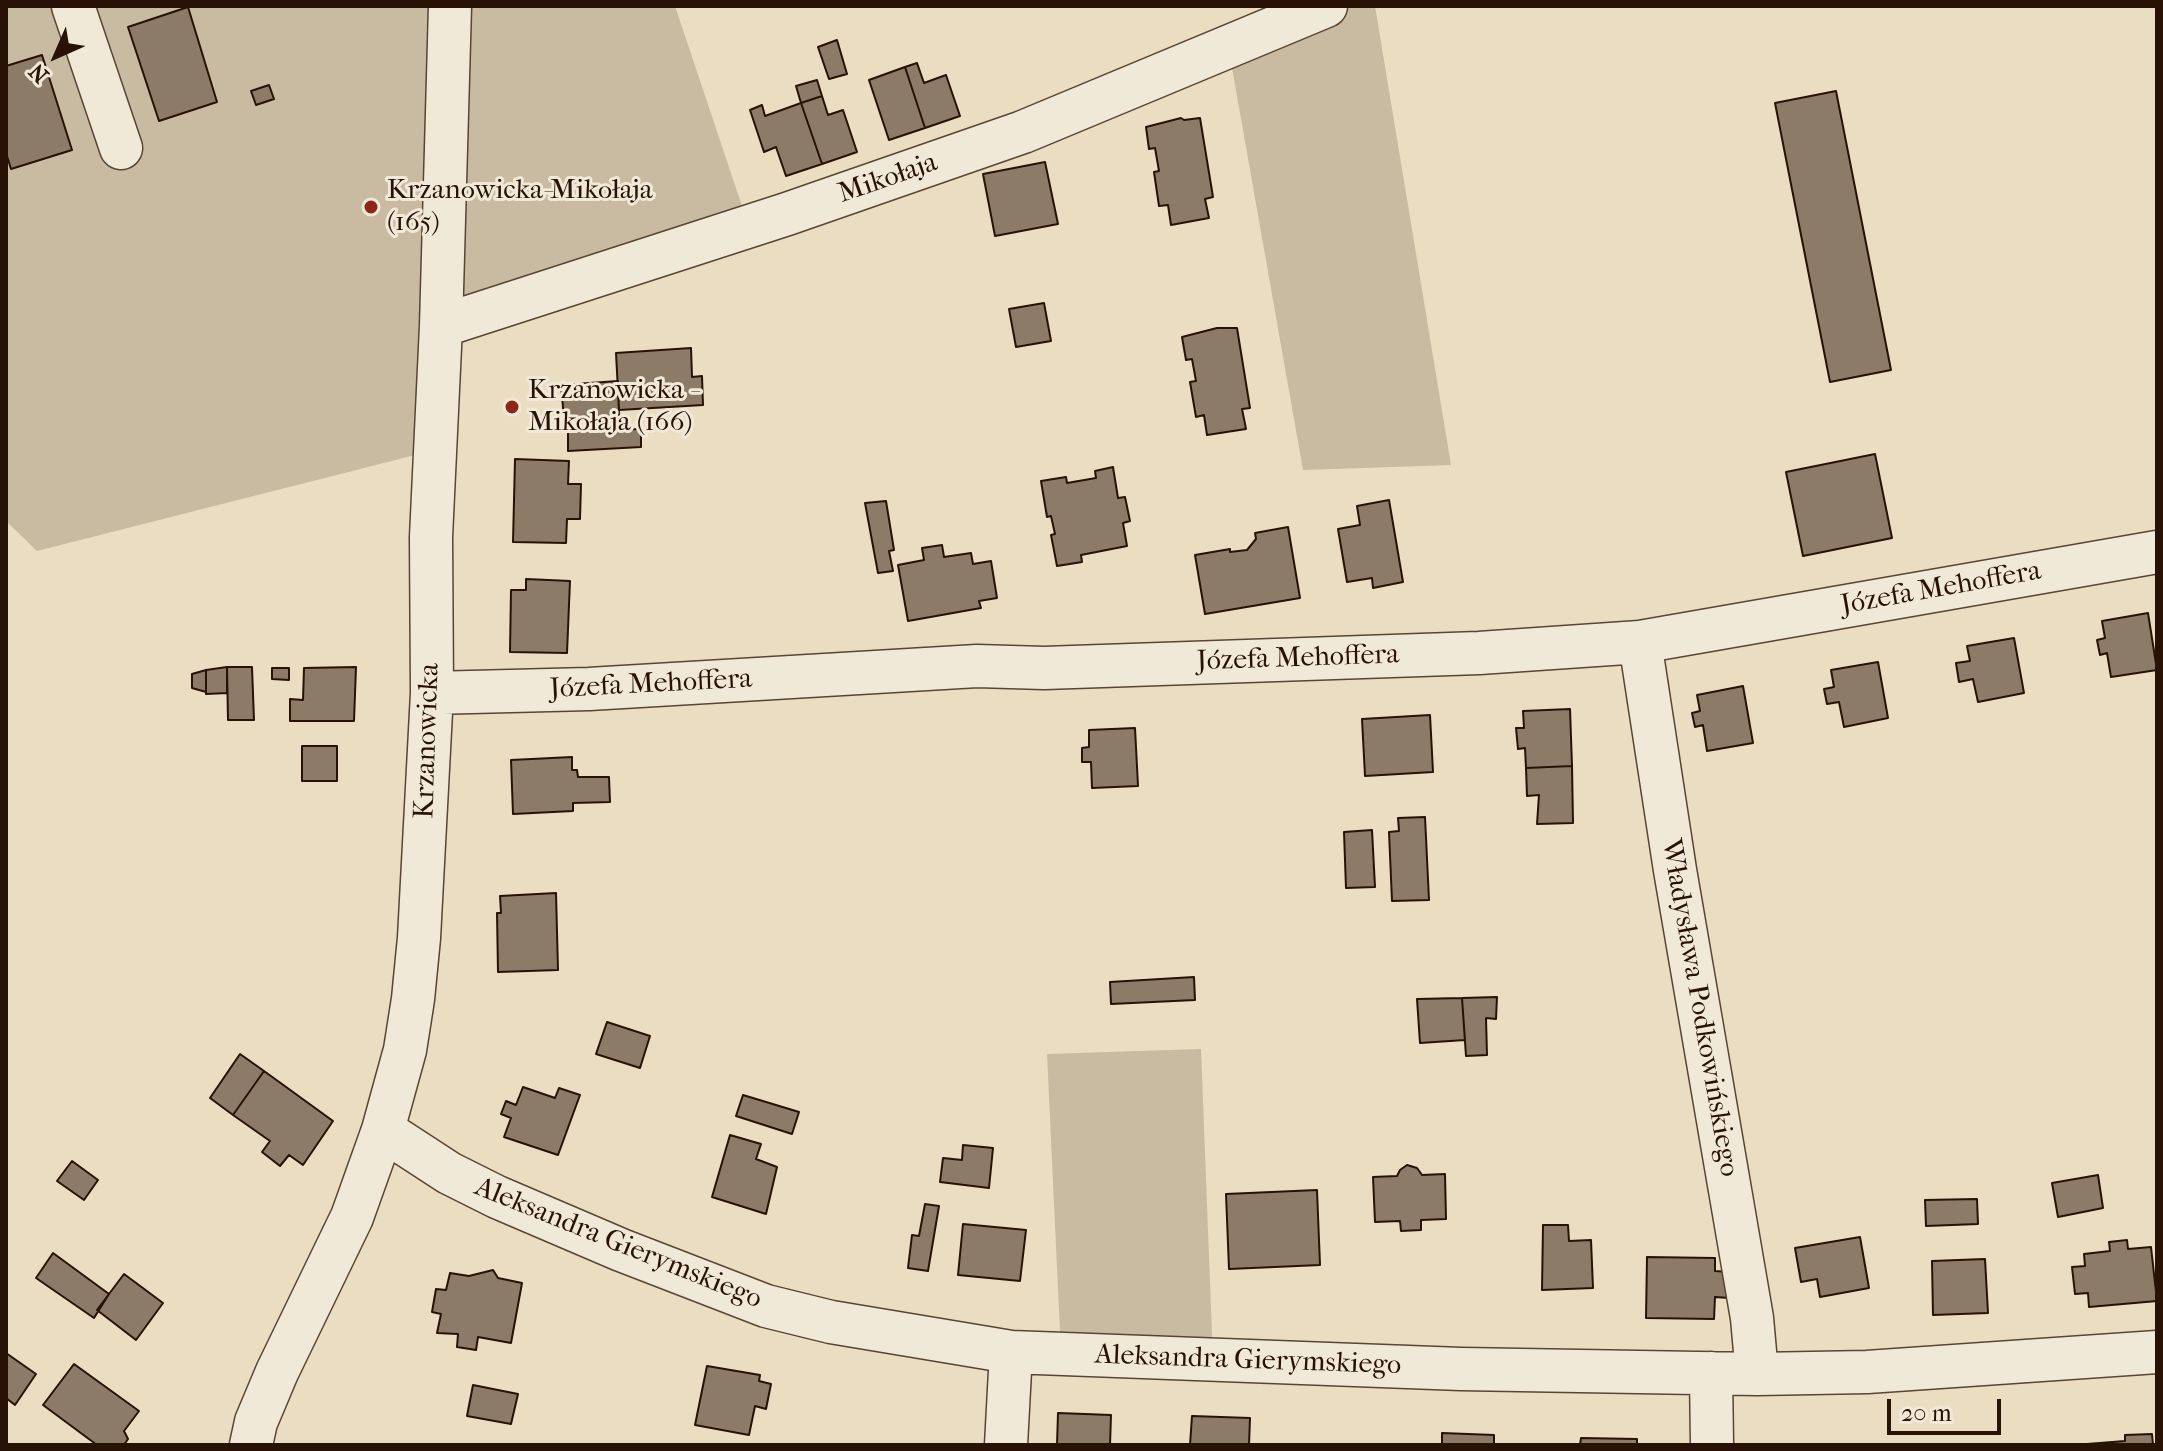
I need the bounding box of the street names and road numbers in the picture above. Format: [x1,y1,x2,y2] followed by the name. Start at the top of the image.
[834,146,942,212] street label: Mikołaja
[1838,555,2044,623] street label: Józefa Mehoffera
[1196,639,1400,679] street label: Józefa Mehoffera
[408,663,448,819] street label: Krzanowicka
[549,663,753,707] street label: Józefa Mehoffera
[1653,837,1745,1179] street label: Władysława Podkowińskiego
[469,1171,767,1317] street label: Aleksandra Gierymskiego
[1094,1339,1402,1383] street label: Aleksandra Gierymskiego

